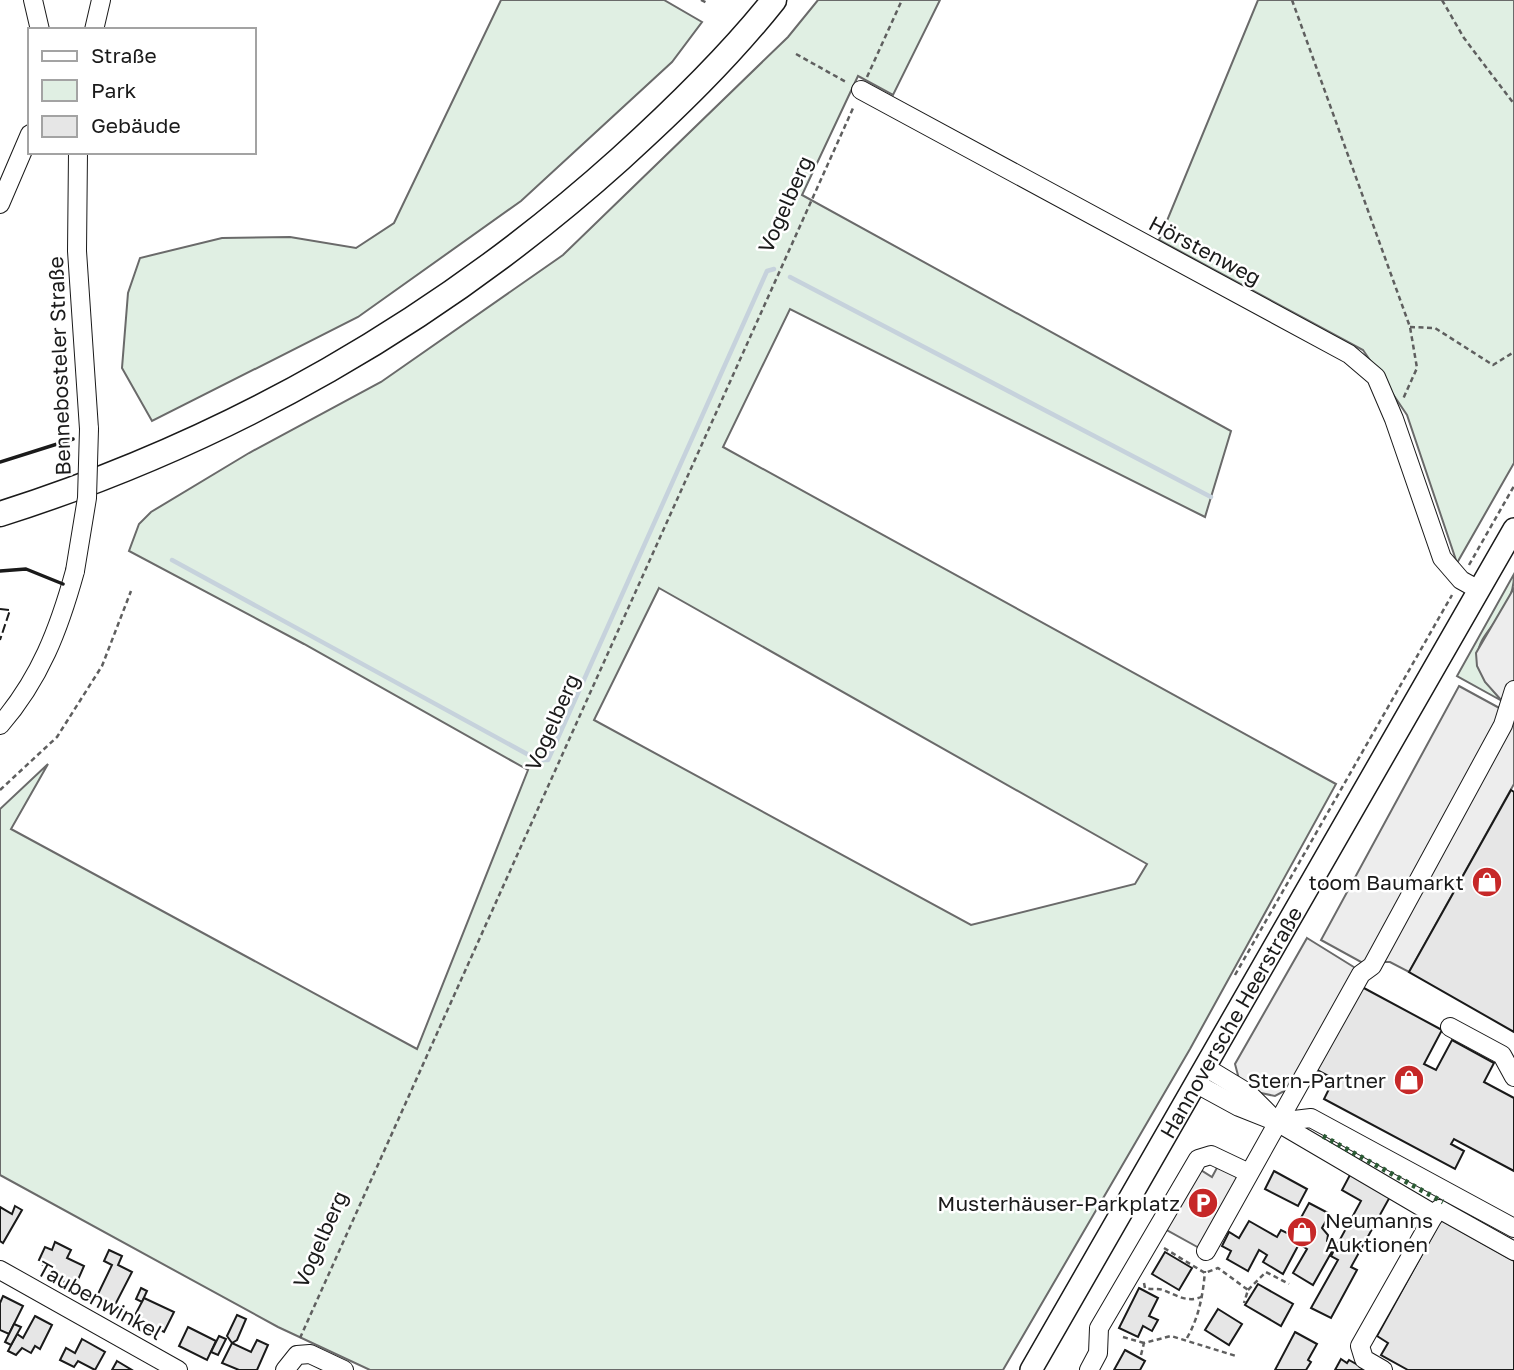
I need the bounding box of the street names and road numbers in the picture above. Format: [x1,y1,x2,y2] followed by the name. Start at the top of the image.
[752,152,818,256] street label: Vogelberg
[1145,210,1265,290] street label: Hörstenweg
[42,256,76,476] street label: Bennebosteler Straße
[519,670,585,774] street label: Vogelberg
[1154,902,1307,1143] street label: Hannoversche Heerstraße
[287,1187,353,1291] street label: Vogelberg
[33,1255,167,1345] street label: Taubenwinkel

